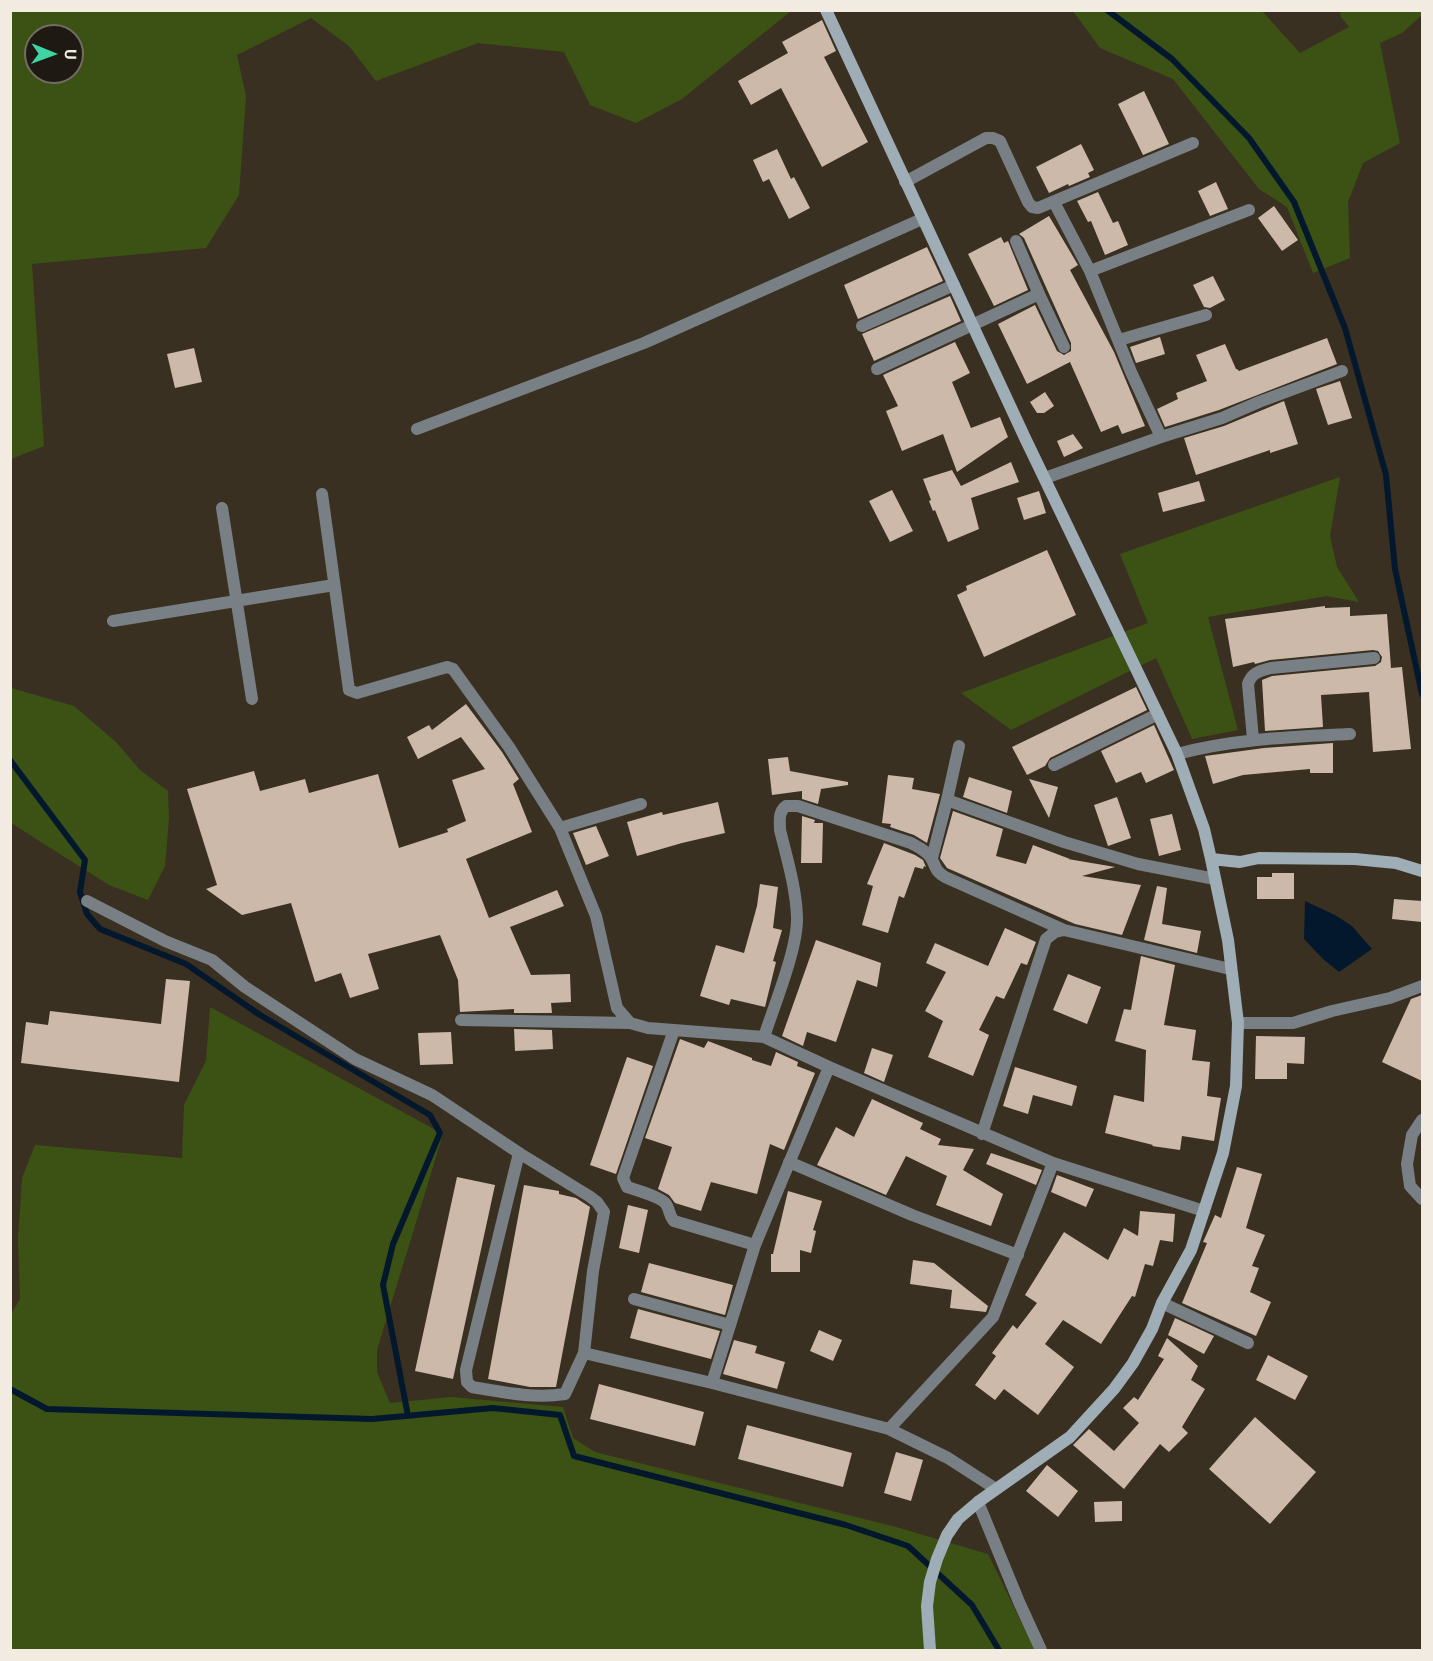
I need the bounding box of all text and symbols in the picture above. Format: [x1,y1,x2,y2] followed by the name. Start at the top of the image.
[24,24,84,84] north arrow
[61,49,80,60] text: U

